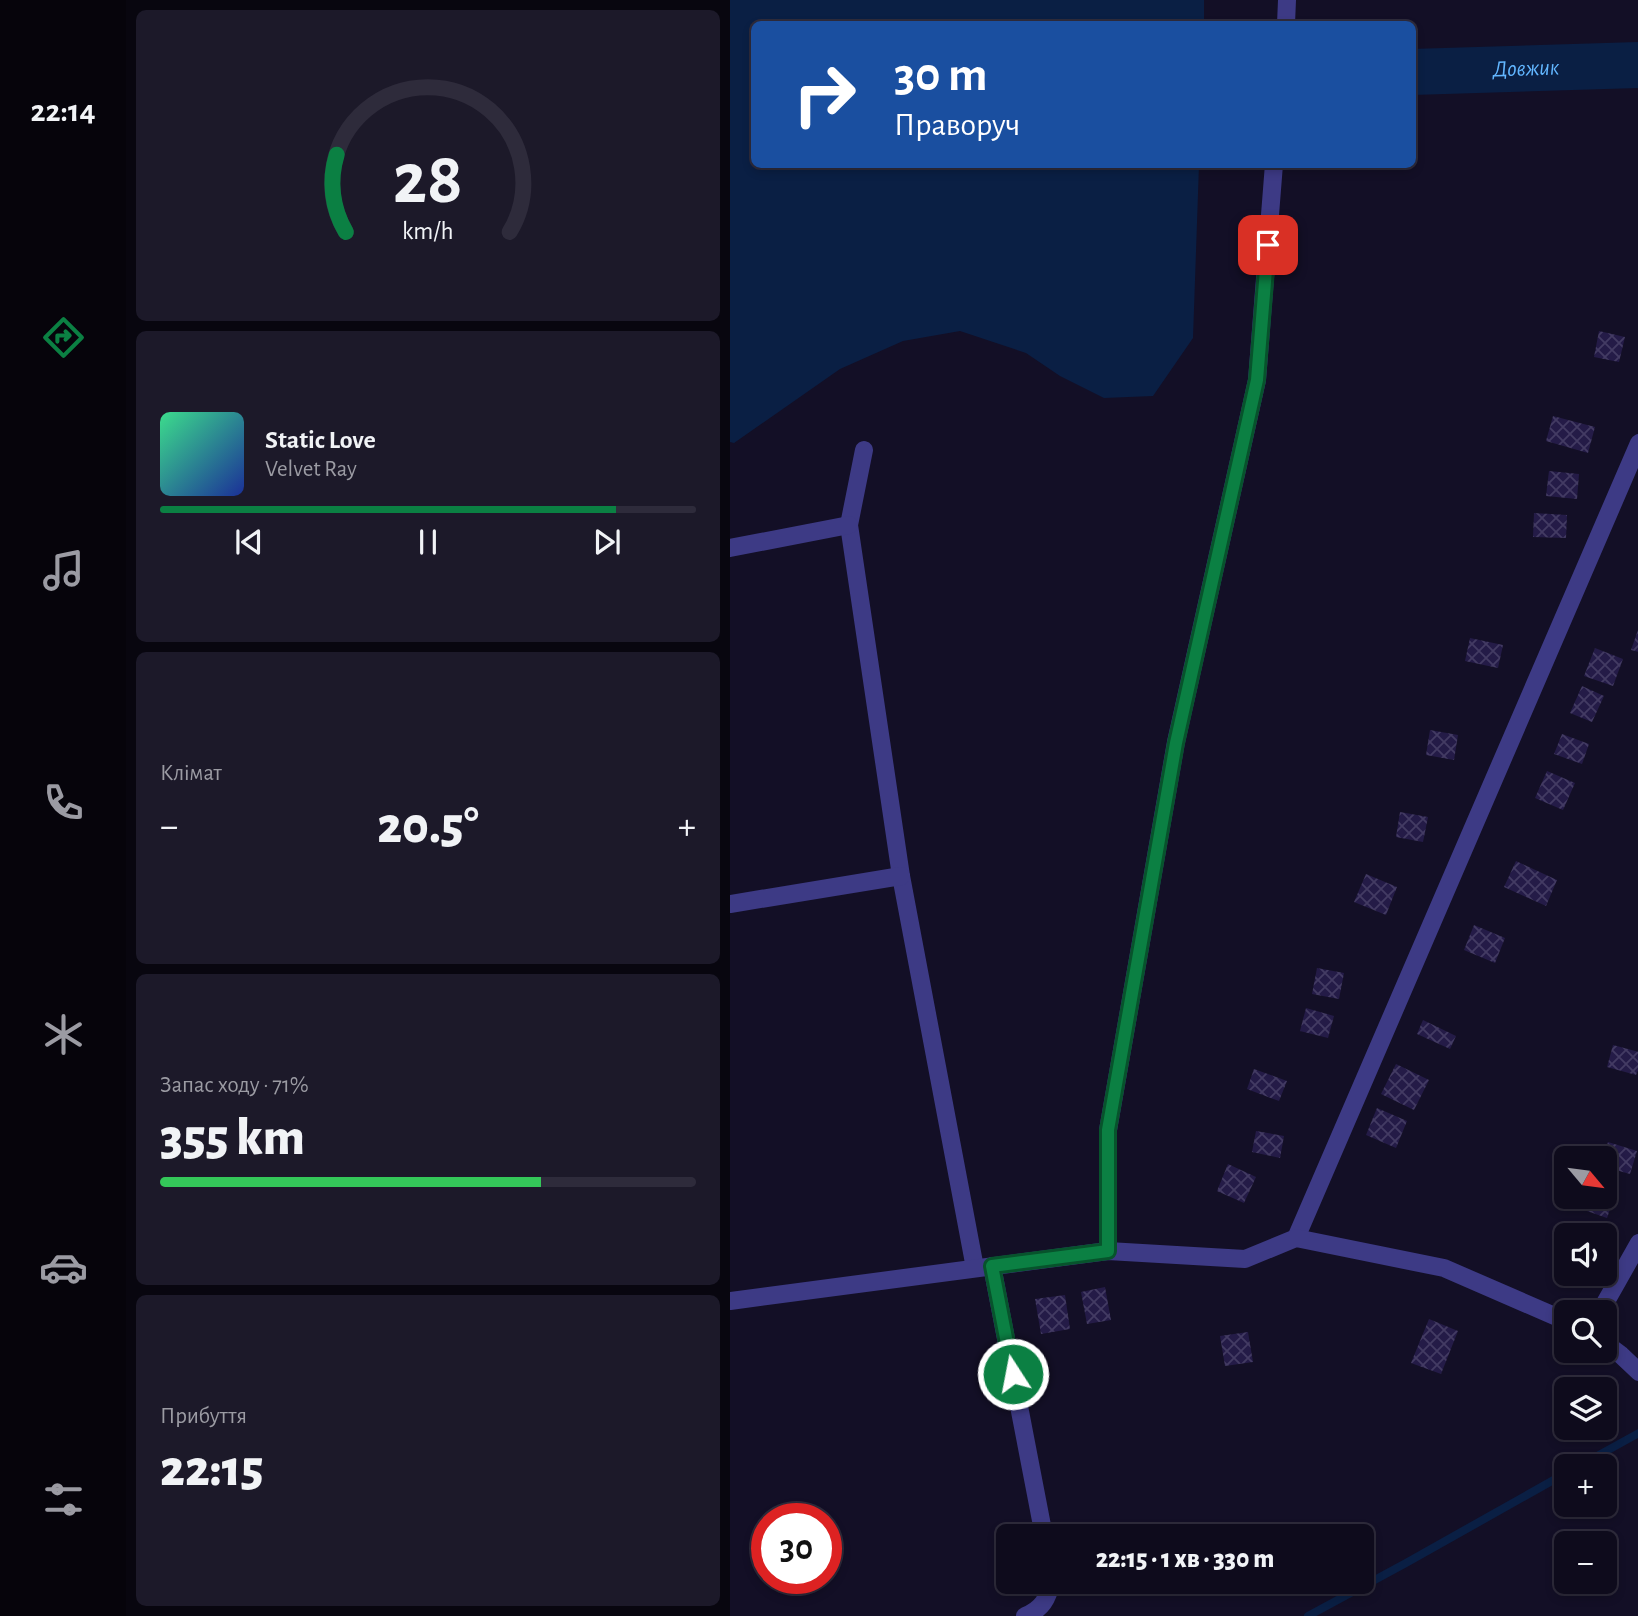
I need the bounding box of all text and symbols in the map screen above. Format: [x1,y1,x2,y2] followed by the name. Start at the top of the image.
[779,49,870,140] icon: right
[894,51,988,100] text: 30 m
[1491,56,1560,81] water label: Довжик
[30,95,96,127] text: 22:14
[894,109,1020,141] text: Праворуч
[393,144,463,217] text: 28
[1238,215,1298,275] pin
[402,218,454,243] text: km/h
[1249,226,1287,264] icon: arrive
[39,313,88,362] icon: directions
[265,427,376,453] text: Static Love
[265,458,357,481] text: Velvet Ray
[230,523,268,561] icon: previous
[409,523,447,561] icon: pause
[588,523,626,561] icon: next
[39,546,88,595] icon: music
[160,762,222,785] text: Клімат
[39,778,88,827] icon: phone
[377,800,479,852] text: 20.5°
[160,808,178,846] text: −
[678,808,696,846] text: +
[39,1010,88,1059] icon: climate
[160,1074,309,1097] text: Запас ходу · 71%
[160,1112,305,1164] text: 355 km
[1554,1146,1617,1209] north arrow
[1554,1146,1617,1594] map controls
[1554,1223,1617,1286] button: sound
[39,1243,88,1292] icon: car
[1554,1300,1617,1363] button: search
[976,1337,1050,1411] position arrow
[1554,1377,1617,1440] button: layers
[160,1405,247,1428] text: Прибуття
[160,1443,264,1495] text: 22:15
[1554,1454,1617,1517] button: +
[39,1475,88,1524] icon: filters
[751,1503,842,1594] speed limit sign: 30
[1554,1531,1617,1594] button: −
[1096,1546,1274,1572] text: 22:15 · 1 хв · 330 m

